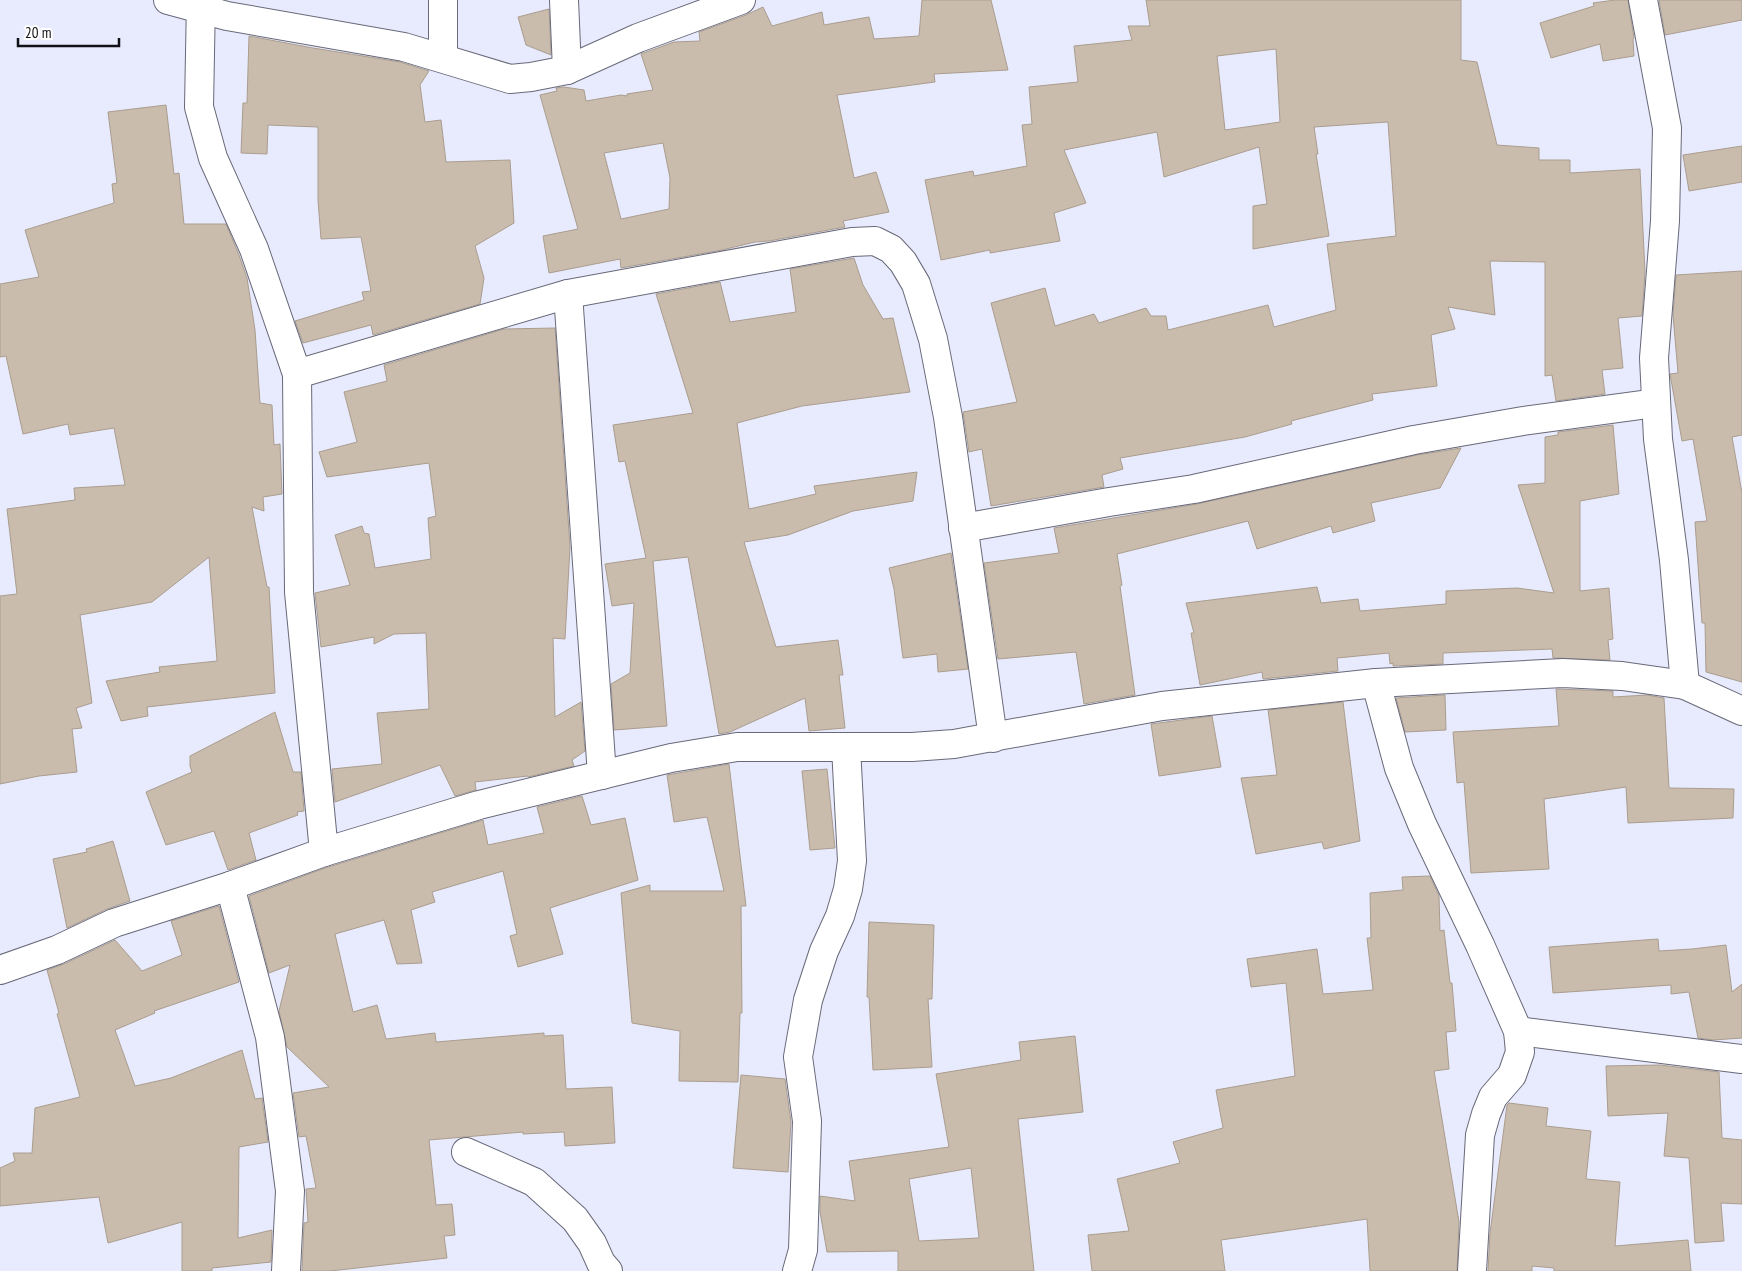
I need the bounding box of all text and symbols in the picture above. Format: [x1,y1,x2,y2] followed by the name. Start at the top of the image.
[18,15,119,47] scale bar
[25,23,51,42] text: 20 m

